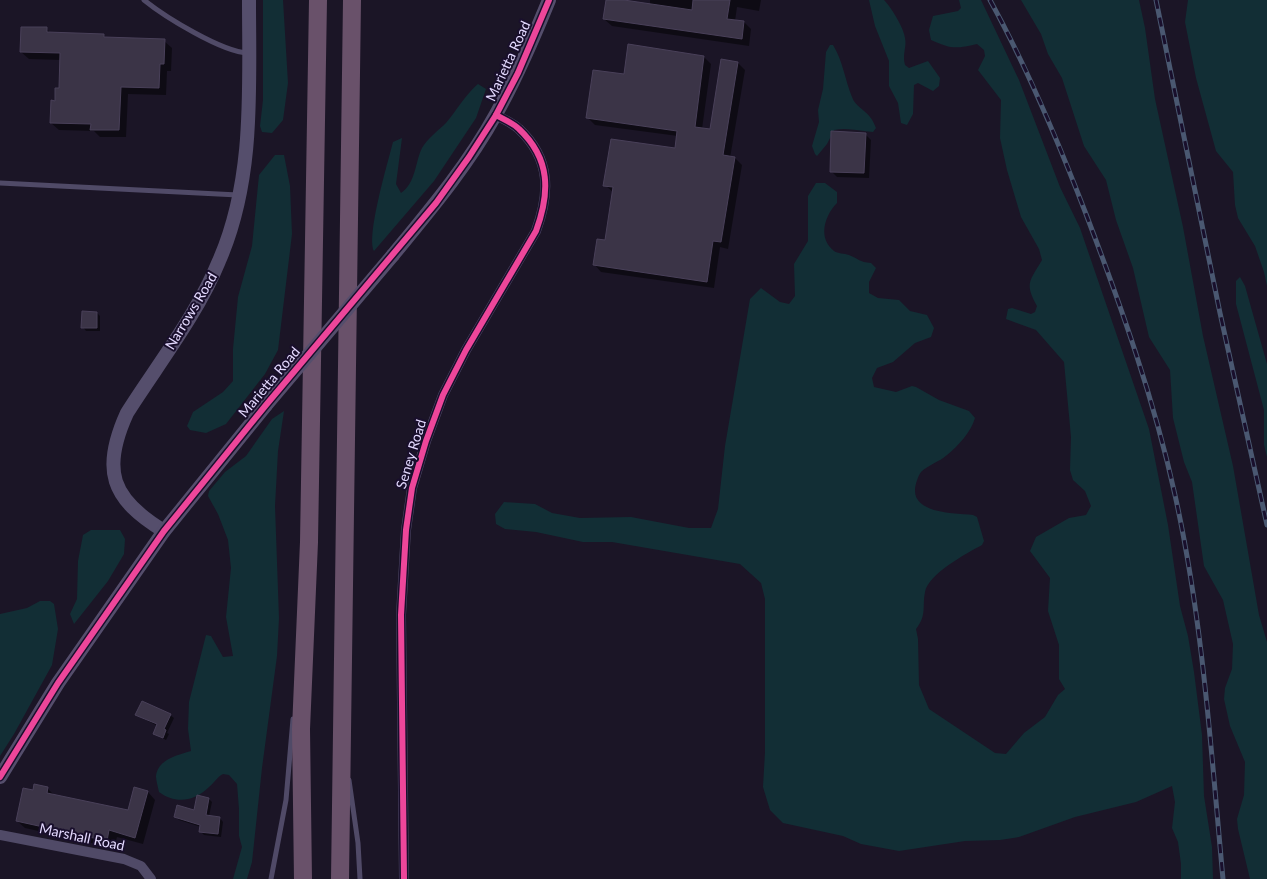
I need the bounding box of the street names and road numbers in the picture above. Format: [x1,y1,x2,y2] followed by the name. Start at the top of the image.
[482,18,534,104] street label: Marietta Road
[161,269,220,352] street label: Narrows Road
[234,343,303,420] street label: Marietta Road
[392,417,429,491] street label: Seney Road
[38,819,126,854] street label: Marshall Road

